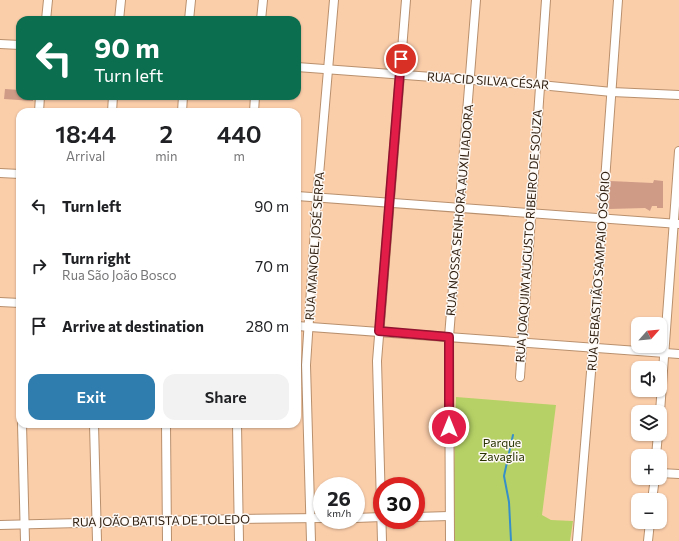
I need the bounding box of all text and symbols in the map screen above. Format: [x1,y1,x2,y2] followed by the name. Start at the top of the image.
[94,30,160,64] text: 90 m
[28,32,80,84] icon: left
[384,42,418,76] pin
[390,48,412,70] icon: arrive
[94,64,163,86] text: Turn left
[427,69,550,91] street label: RUA CID SILVA CÉSAR
[443,103,475,316] street label: RUA NOSSA SENHORA AUXILIADORA
[512,109,545,363] street label: RUA JOAQUIM AUGUSTO RIBEIRO DE SOUZA
[55,119,116,148] text: 18:44
[160,119,173,148] text: 2
[217,119,262,148] text: 440
[66,148,105,164] text: Arrival
[155,148,177,164] text: min
[234,148,245,164] text: m
[584,170,612,371] street label: RUA SEBASTIÃO SAMPAIO OSÓRIO
[302,171,327,321] street label: RUA MANOEL JOSÉ SERPA
[28,195,50,217] icon: left
[62,197,121,215] text: Turn left
[254,197,289,215] text: 90 m
[62,249,131,267] text: Turn right
[28,255,50,277] icon: right
[255,257,289,275] text: 70 m
[62,267,177,283] text: Rua São João Bosco
[28,315,50,337] icon: arrive
[62,317,204,335] text: Arrive at destination
[246,317,289,335] text: 280 m
[631,317,667,353] north arrow
[631,317,667,529] map controls
[631,361,667,397] button: sound
[28,374,155,420] button: Exit
[163,374,289,420] button: Share
[631,405,667,441] button: layers
[428,406,470,448] position arrow
[479,435,525,463] park label: Parque Zavaglia
[631,449,667,485] button: +
[373,477,425,529] speed limit sign: 30
[327,486,351,510] text: 26
[631,493,667,529] button: −
[327,507,351,519] text: km/h
[72,511,250,530] street label: RUA JOÃO BATISTA DE TOLEDO

